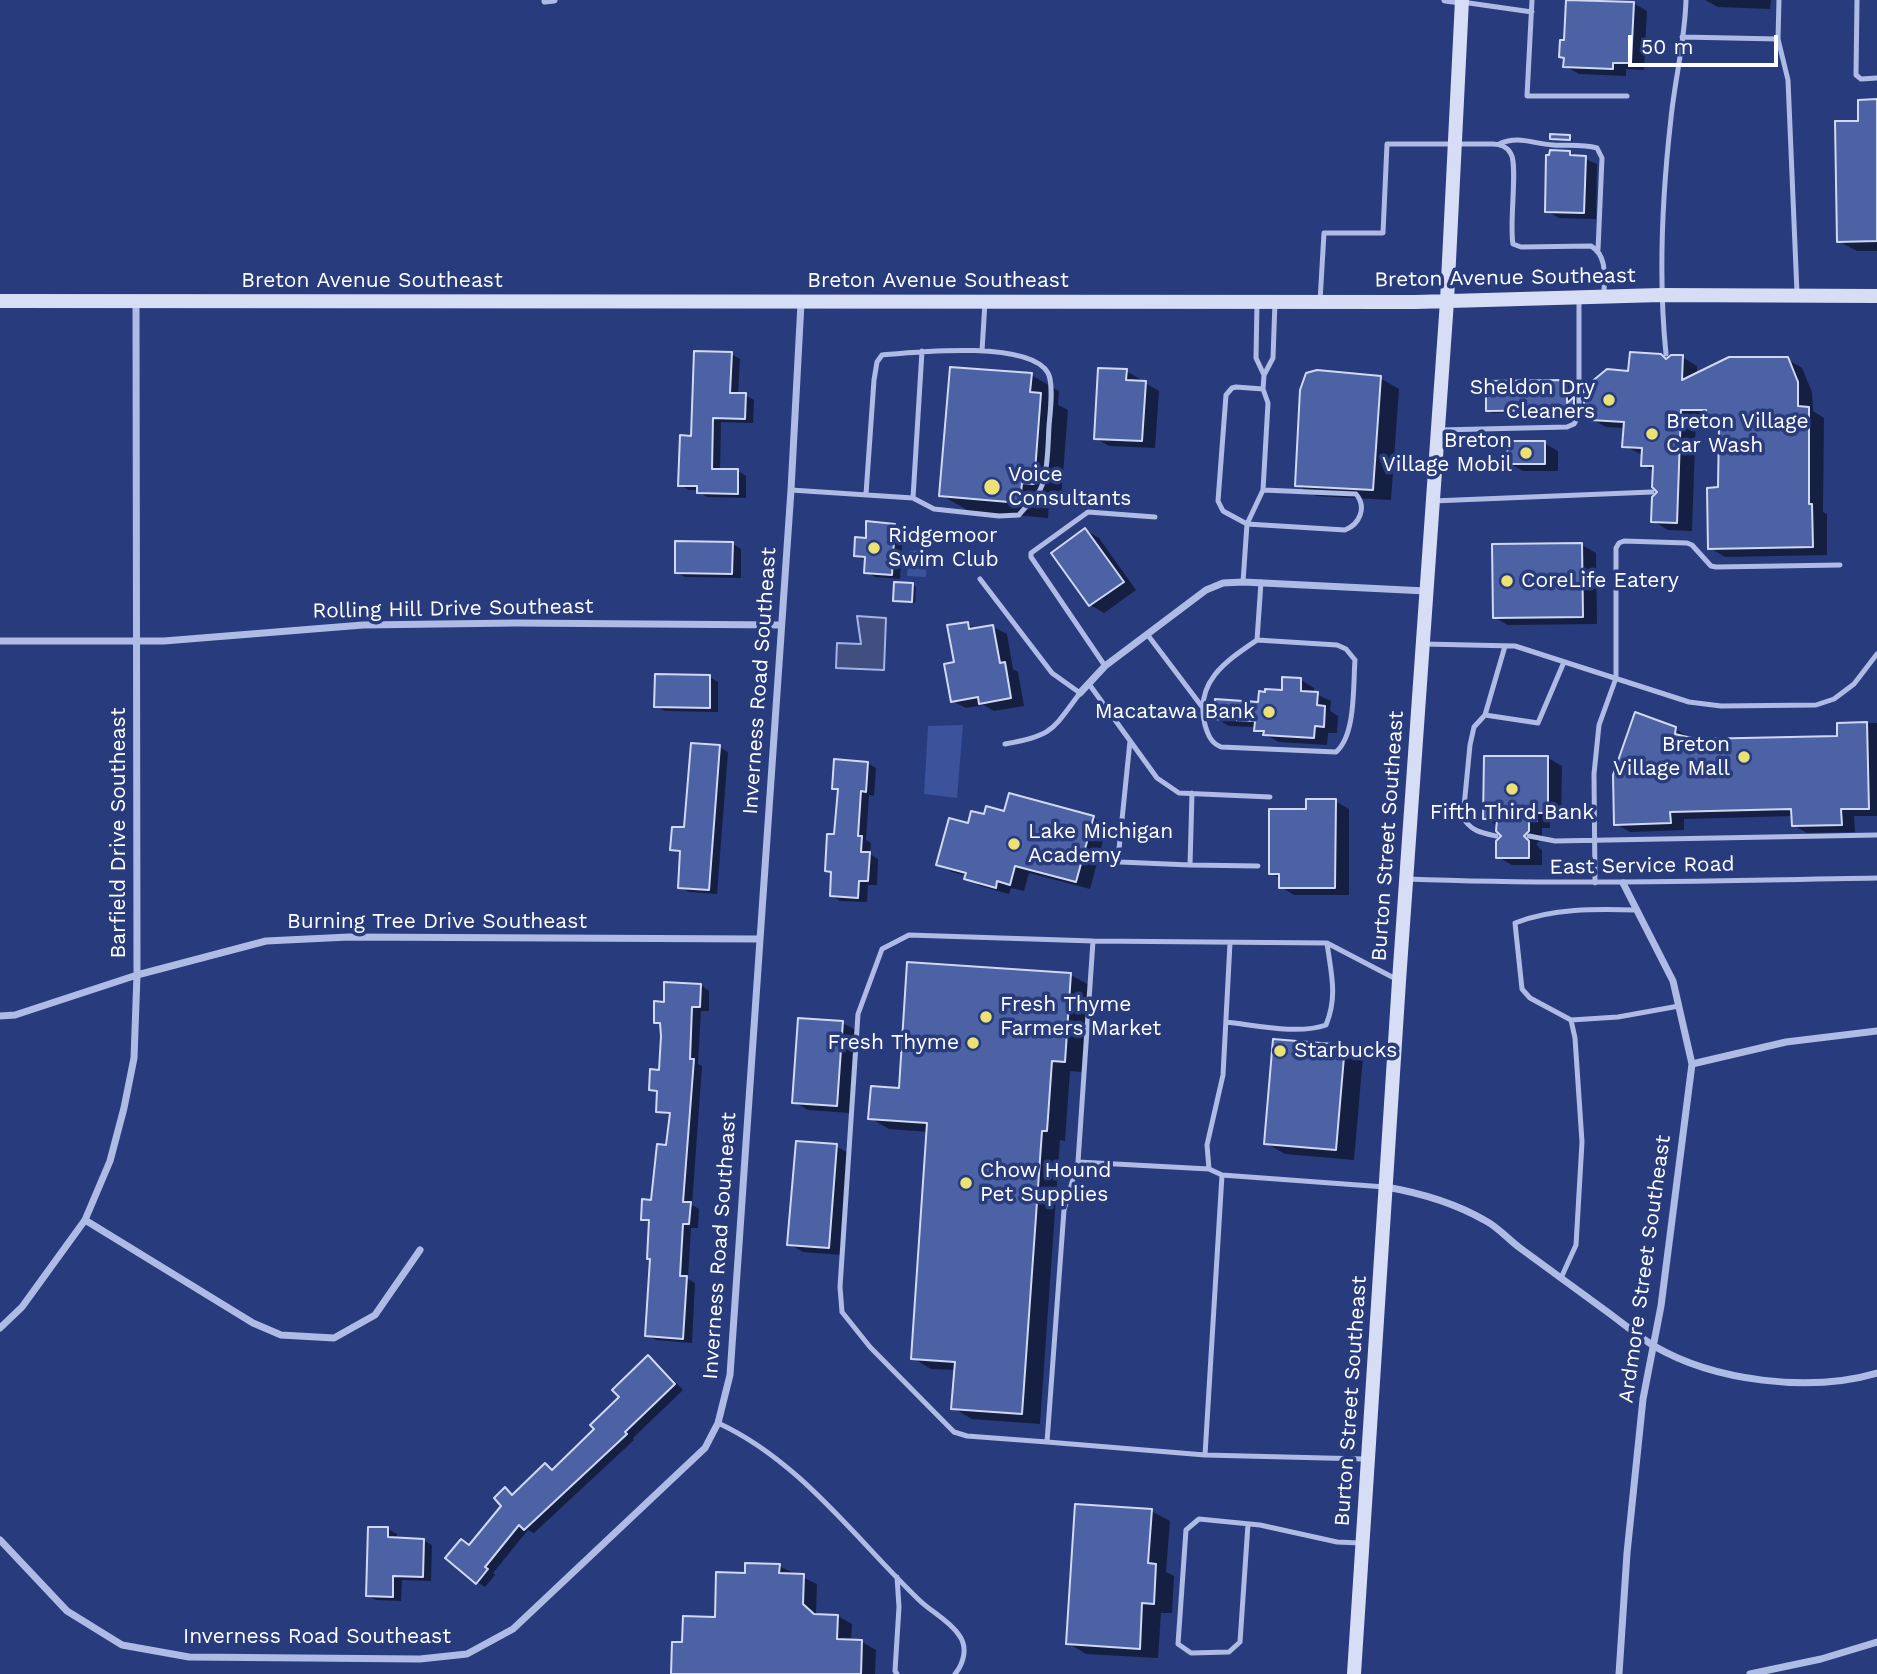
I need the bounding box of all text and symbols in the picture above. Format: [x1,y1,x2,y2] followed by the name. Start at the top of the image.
[1632,21,1783,65] scale bar
[1641,34,1693,59] text: 50 m
[1374,263,1636,293] street label: Breton Avenue Southeast
[241,268,503,294] street label: Breton Avenue Southeast
[807,268,1069,294] street label: Breton Avenue Southeast
[1470,375,1595,425] place label: Sheldon Dry Cleaners
[1601,392,1617,408] marker: Sheldon Dry Cleaners
[1666,409,1809,459] place label: Breton Village Car Wash
[1644,426,1660,442] marker: Breton Village Car Wash
[1382,428,1512,478] place label: Breton Village Mobil
[1518,445,1534,461] marker: Breton Village Mobil
[1008,462,1131,512] place label: Voice Consultants
[982,477,1002,497] marker: Voice Consultants
[888,523,999,573] place label: Ridgemoor Swim Club
[866,540,882,556] marker: Ridgemoor Swim Club
[738,546,782,816] street label: Inverness Road Southeast
[1521,568,1679,594] place label: CoreLife Eatery
[1499,573,1515,589] marker: CoreLife Eatery
[312,594,594,624] street label: Rolling Hill Drive Southeast
[1095,699,1255,725] place label: Macatawa Bank
[1261,704,1277,720] marker: Macatawa Bank
[106,708,132,958] street label: Barfield Drive Southeast
[1367,710,1409,962] street label: Burton Street Southeast
[1613,732,1730,782] place label: Breton Village Mall
[1736,749,1752,765] marker: Breton Village Mall
[1504,781,1520,797] marker: Fifth Third Bank
[1430,800,1594,826] place label: Fifth Third Bank
[1028,819,1173,869] place label: Lake Michigan Academy
[1006,836,1022,852] marker: Lake Michigan Academy
[1549,852,1735,880] street label: East Service Road
[287,909,587,935] street label: Burning Tree Drive Southeast
[1000,992,1161,1042] place label: Fresh Thyme Farmers Market
[978,1009,994,1025] marker: Fresh Thyme Farmers Market
[828,1030,959,1056] place label: Fresh Thyme
[965,1035,981,1051] marker: Fresh Thyme
[1294,1038,1397,1064] place label: Starbucks
[1272,1043,1288,1059] marker: Starbucks
[698,1111,742,1381] street label: Inverness Road Southeast
[1614,1133,1676,1405] street label: Ardmore Street Southeast
[980,1158,1111,1208] place label: Chow Hound Pet Supplies
[958,1175,974,1191] marker: Chow Hound Pet Supplies
[1330,1275,1372,1527] street label: Burton Street Southeast
[183,1624,451,1650] street label: Inverness Road Southeast

